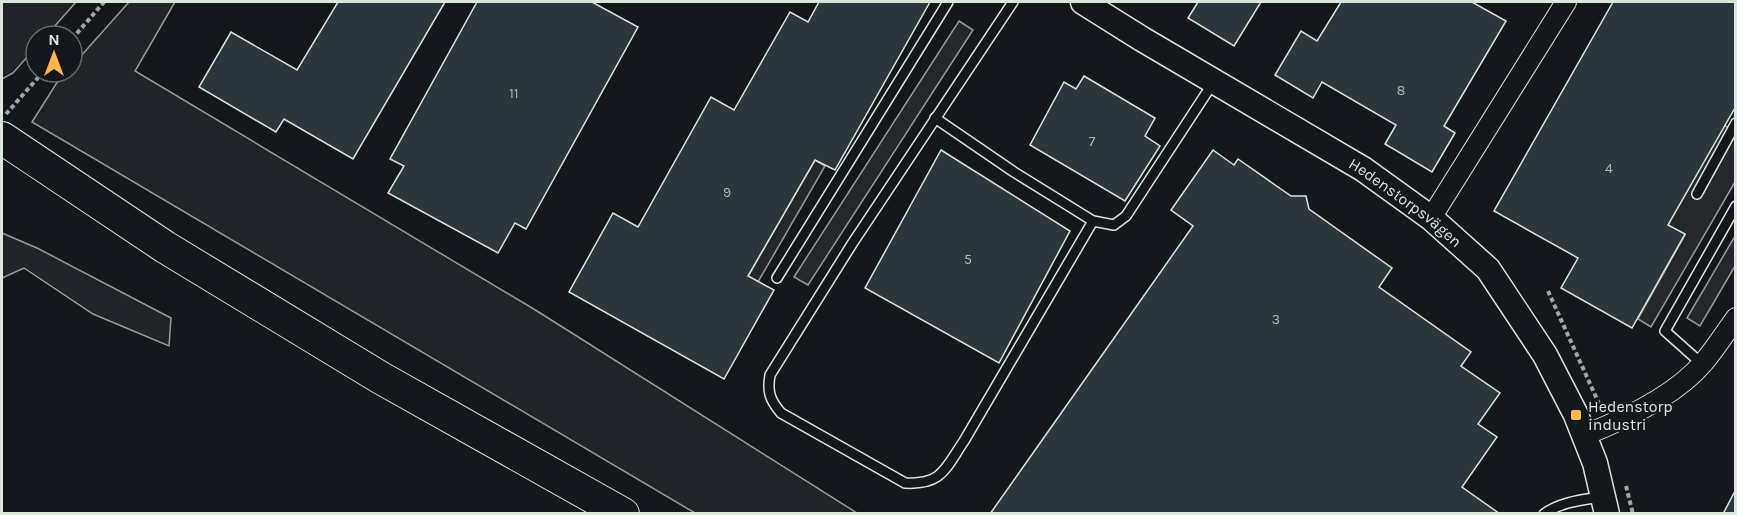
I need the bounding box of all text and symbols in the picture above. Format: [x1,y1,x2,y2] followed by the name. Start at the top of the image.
[24,24,84,84] north arrow
[48,30,60,49] text: N
[1397,82,1405,99] house number: 8
[509,85,519,102] house number: 11
[1089,133,1096,150] house number: 7
[1345,154,1466,251] street label: Hedenstorpsvägen
[1605,160,1613,177] house number: 4
[723,184,731,201] house number: 9
[964,251,972,268] house number: 5
[1272,311,1280,328] house number: 3
[1588,397,1673,434] place label: Hedenstorp industri
[1569,408,1583,422] marker: Hedenstorp industri

